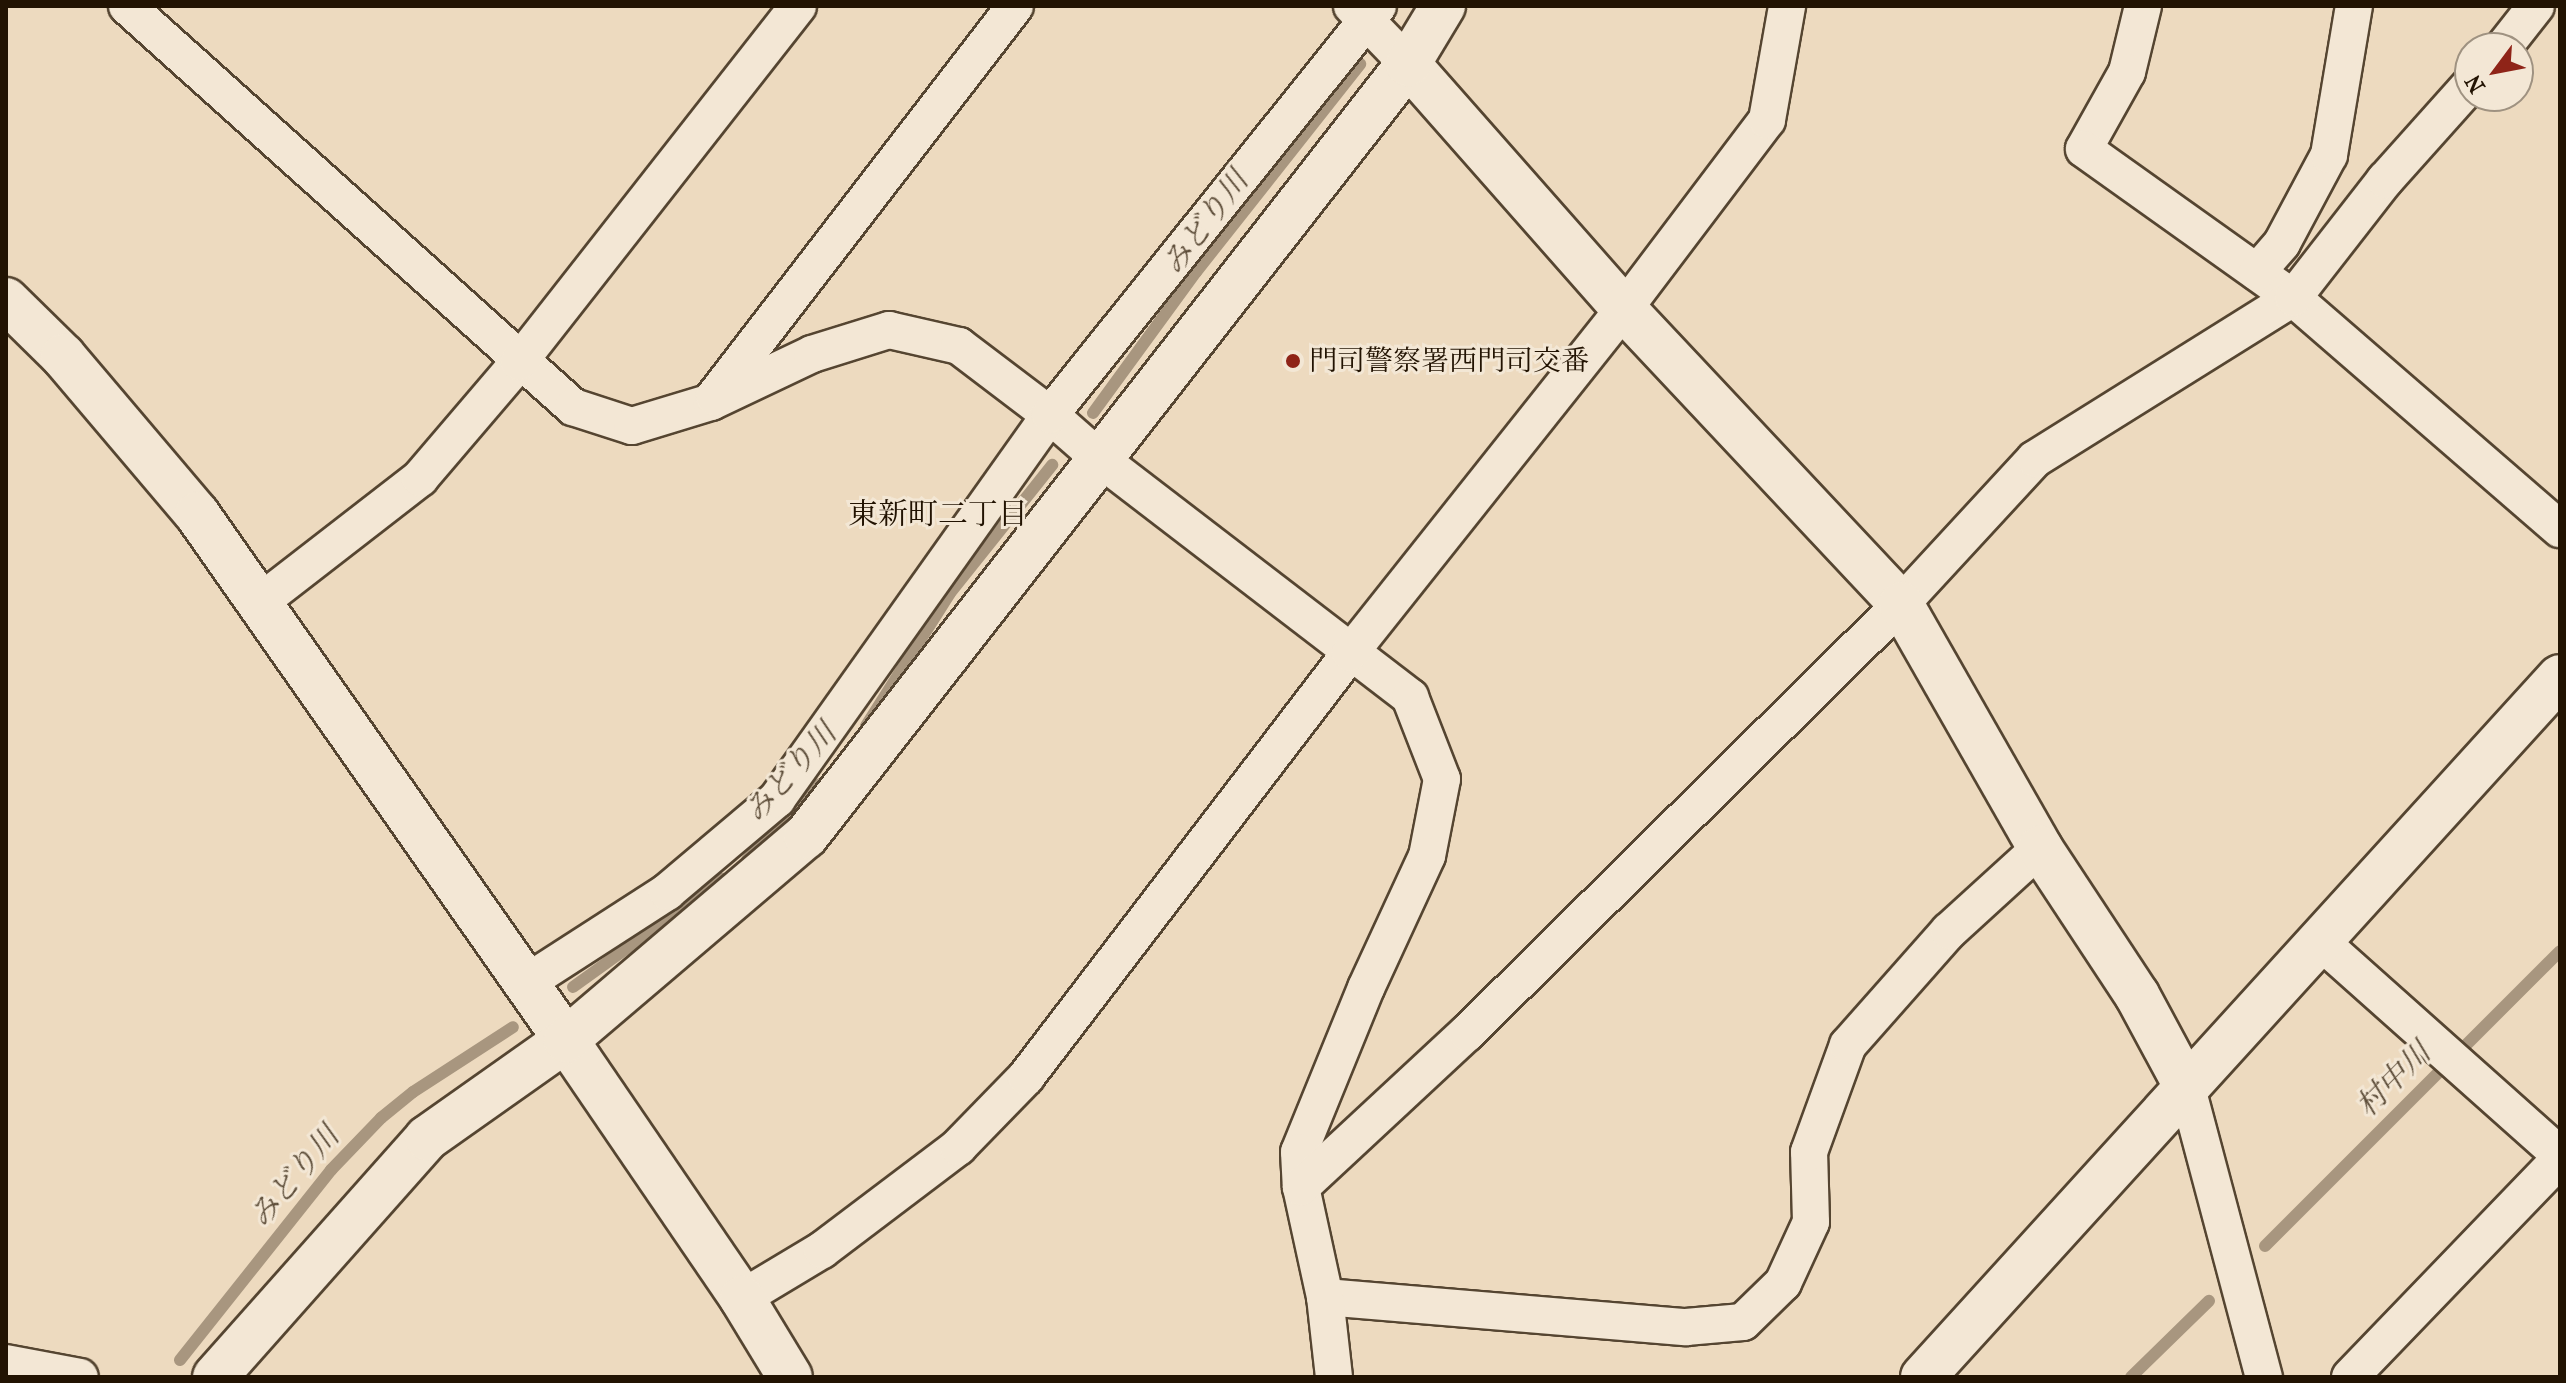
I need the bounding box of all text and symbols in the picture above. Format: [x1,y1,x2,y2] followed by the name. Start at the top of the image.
[2454,32,2534,112] north arrow
[2460,70,2491,98] text: N
[1156,164,1256,282] water label: みどり川
[1309,344,1589,378] place label: 門司警察署西門司交番
[1284,352,1302,370] marker: 門司警察署西門司交番
[848,497,1028,533] district label: 東新町二丁目
[737,716,845,830] water label: みどり川
[2349,1035,2439,1125] water label: 村中川
[243,1119,347,1235] water label: みどり川

